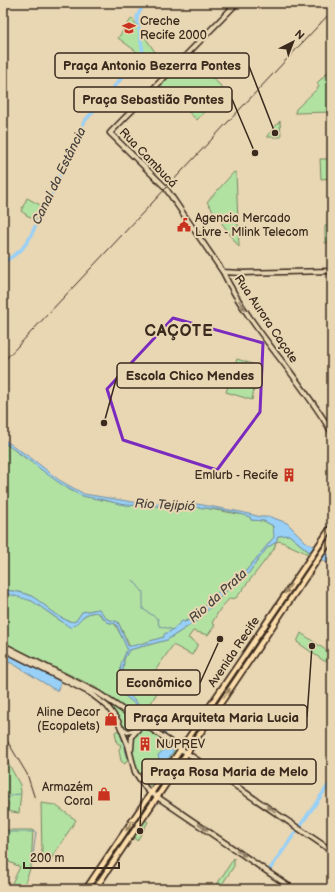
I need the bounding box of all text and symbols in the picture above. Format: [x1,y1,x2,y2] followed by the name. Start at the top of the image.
[140,14,207,43] place label: Creche Recife 2000
[121,20,137,36] school or university icon: Creche Recife 2000
[273,22,313,62] north arrow
[292,27,307,43] text: N
[55,53,249,78] callout: Praça Antonio Bezerra Pontes
[63,58,241,74] text: Praça Antonio Bezerra Pontes
[74,87,232,112] callout: Praça Sebastião Pontes
[82,92,224,108] text: Praça Sebastião Pontes
[28,125,90,227] water label: Canal da Estância
[116,125,180,191] street label: Rua Cambucá
[195,211,309,240] place label: Agencia Mercado Livre - Mlink Telecom
[176,217,192,233] public building icon: Agencia Mercado Livre - Mlink Telecom
[231,272,301,366] street label: Rua Aurora Caçote
[239,299,246,311] one-way arrow
[144,322,214,341] district label: CAÇOTE
[117,363,262,388] callout: Escola Chico Mendes
[126,368,254,384] text: Escola Chico Mendes
[281,467,297,483] building icon: Emlurb - Recife
[195,468,278,483] place label: Emlurb - Recife
[134,495,196,515] water label: Rio Tejipió
[186,566,250,626] water label: Rio da Prata
[284,583,292,594] one-way arrow
[205,614,263,690] street label: Avenida Recife
[117,670,200,695] callout: Econômico
[126,675,192,691] text: Econômico
[223,688,231,698] one-way arrow
[37,705,101,734] place label: Aline Decor (Ecopalets)
[125,705,307,730] callout: Praça Arquiteta Maria Lucia
[133,710,299,726] text: Praça Arquiteta Maria Lucia
[103,711,119,727] shop icon: Aline Decor (Ecopalets)
[137,736,153,752] building icon: NUPREV
[156,737,206,752] place label: NUPREV
[142,759,316,784] callout: Praça Rosa Maria de Melo
[150,764,308,780] text: Praça Rosa Maria de Melo
[42,780,93,809] place label: Armazém Coral
[96,786,112,802] shop icon: Armazém Coral
[265,806,276,813] one-way arrow
[125,820,133,831] one-way arrow
[198,823,208,831] one-way arrow
[24,844,119,870] scale bar
[235,849,246,857] one-way arrow
[30,851,64,866] text: 200 m

